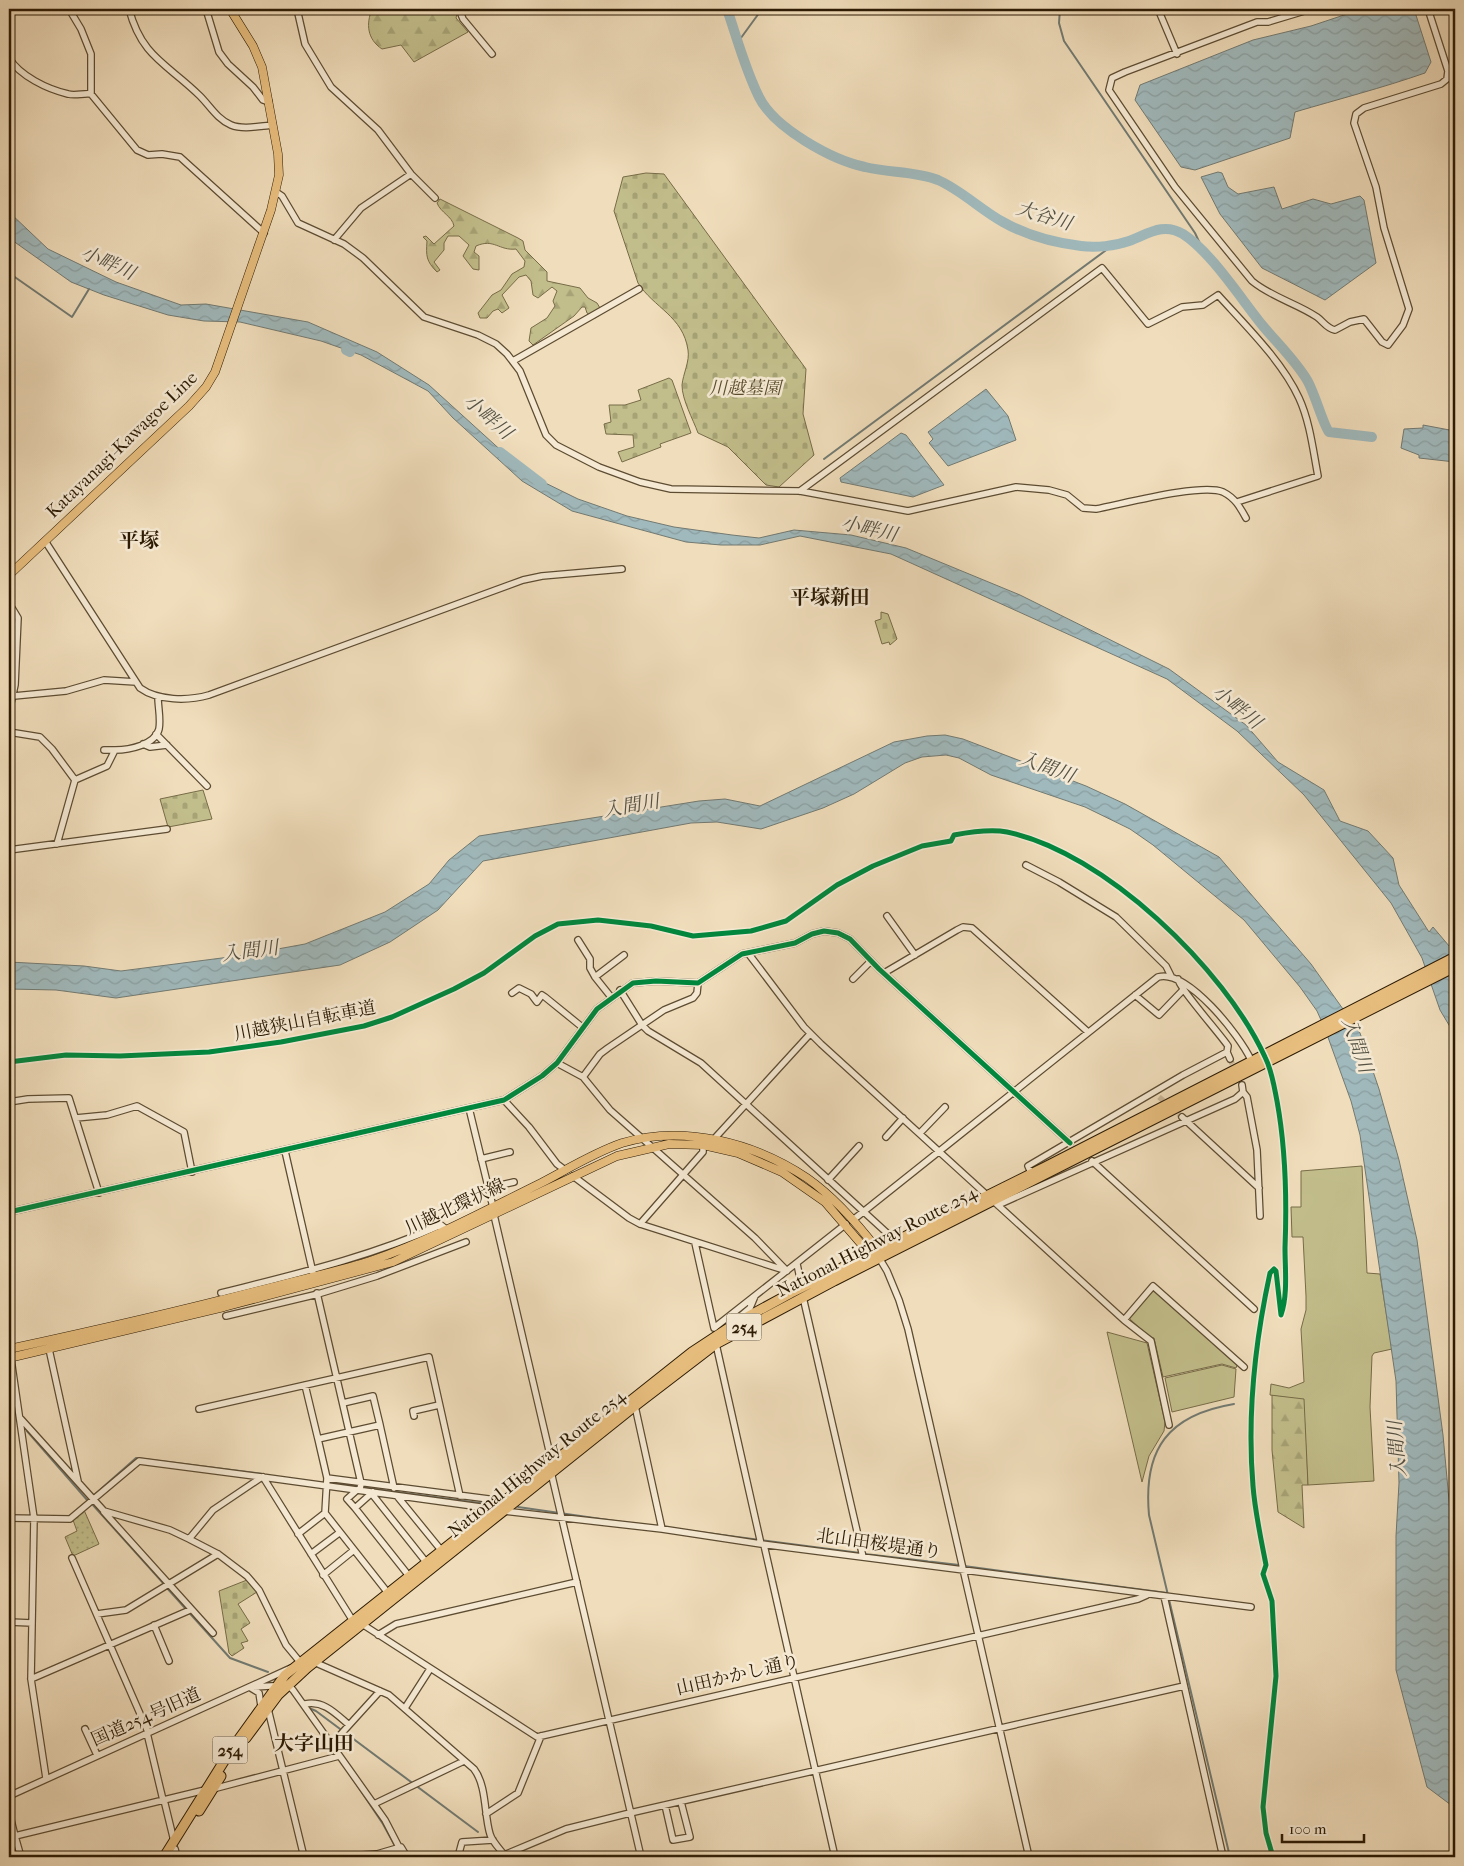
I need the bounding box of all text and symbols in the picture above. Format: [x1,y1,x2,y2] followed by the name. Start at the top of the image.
[1014,197,1076,235] water label: 大谷川
[77,241,140,285] water label: 小畔川
[42,367,202,523] street label: Katayanagi-Kawagoe Line
[709,378,784,399] park label: 川越墓園
[459,390,518,445] water label: 小畔川
[839,512,901,547] water label: 小畔川
[119,529,159,552] district label: 平塚
[790,586,870,609] district label: 平塚新田
[1208,681,1268,735] water label: 小畔川
[1016,747,1079,788] water label: 入間川
[601,790,663,822] water label: 入間川
[220,936,282,965] water label: 入間川
[232,997,378,1045] street label: 川越狭山自転車道
[1337,1014,1377,1077] water label: 入間川
[402,1175,508,1239] street label: 川越北環状線
[773,1182,981,1302] street label: National Highway Route 254
[726,1314,762,1340] road number: 254
[444,1386,630,1542] street label: National Highway Route 254
[1383,1418,1410,1478] water label: 入間川
[815,1525,943,1563] street label: 北山田桜堤通り
[674,1651,802,1699] street label: 山田かかし通り
[88,1683,204,1751] street label: 国道254号旧道
[274,1732,354,1755] district label: 大字山田
[212,1736,248,1764] road number: 254
[1282,1811,1364,1843] scale bar
[1289,1820,1327,1838] text: 100 m

